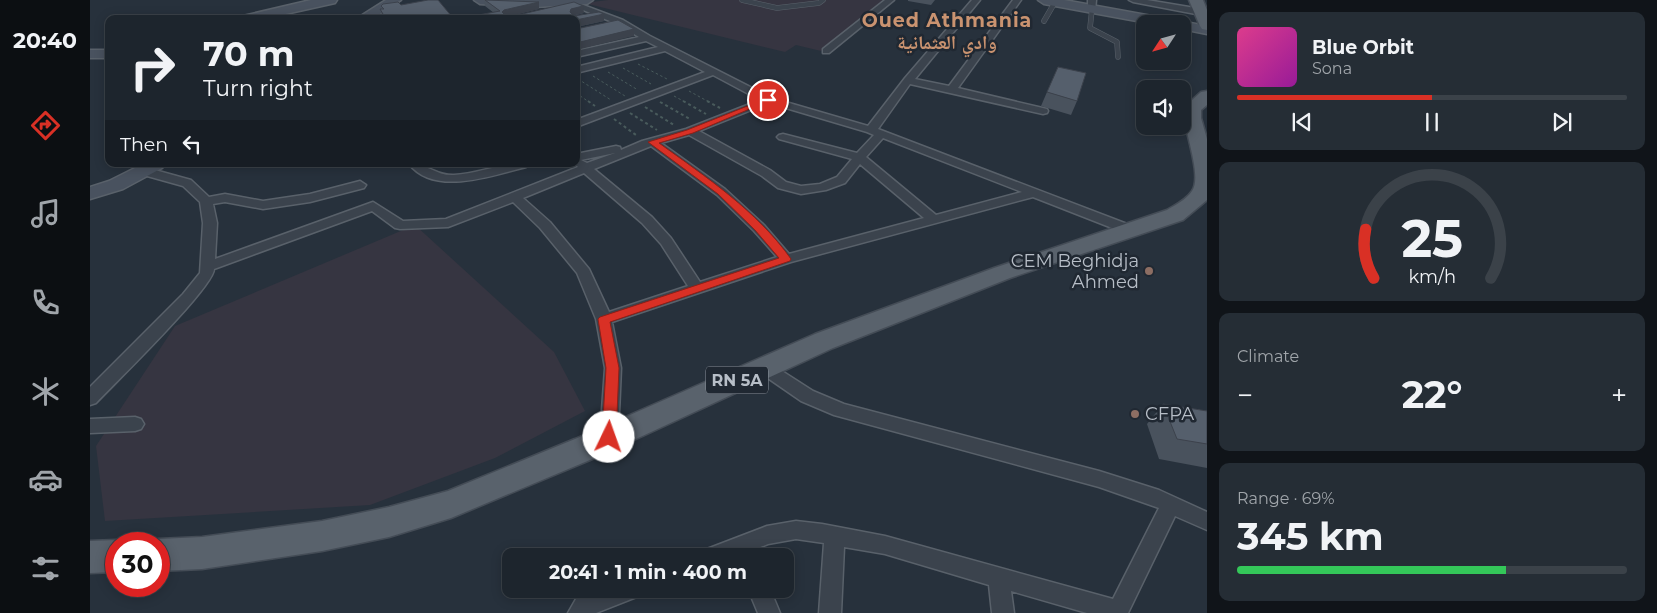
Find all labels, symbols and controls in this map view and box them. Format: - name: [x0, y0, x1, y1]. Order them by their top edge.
- district label: Oued Athmania وادي العثمانية: [862, 9, 1032, 57]
- north arrow: [1136, 15, 1191, 70]
- map controls: [1136, 15, 1191, 135]
- text: 20:40: [13, 27, 77, 54]
- text: 70 m: [203, 32, 294, 75]
- icon: right: [120, 35, 185, 100]
- text: Blue Orbit: [1312, 36, 1414, 59]
- text: Sona: [1312, 59, 1352, 78]
- text: Turn right: [203, 75, 313, 102]
- pin: [747, 79, 789, 121]
- button: sound: [1136, 80, 1191, 135]
- icon: arrive: [754, 86, 782, 114]
- icon: directions: [28, 108, 63, 143]
- icon: previous: [1288, 108, 1316, 136]
- icon: pause: [1418, 108, 1446, 136]
- icon: next: [1548, 108, 1576, 136]
- icon: left: [178, 130, 206, 158]
- text: Then: [120, 133, 168, 156]
- icon: music: [28, 196, 63, 231]
- text: 25: [1401, 207, 1463, 270]
- place label: CEM Beghidja Ahmed: [1011, 250, 1139, 293]
- marker: CEM Beghidja Ahmed: [1143, 265, 1155, 277]
- text: km/h: [1408, 266, 1456, 287]
- icon: phone: [28, 285, 63, 320]
- text: Climate: [1237, 347, 1299, 366]
- road number: RN 5A: [706, 366, 768, 394]
- text: 22°: [1402, 371, 1462, 418]
- icon: climate: [28, 374, 63, 409]
- text: −: [1237, 378, 1253, 412]
- text: +: [1611, 378, 1627, 412]
- place label: CFPA: [1145, 403, 1194, 425]
- marker: CFPA: [1129, 408, 1141, 420]
- position arrow: [582, 410, 634, 462]
- icon: car: [28, 462, 63, 497]
- text: Range · 69%: [1237, 489, 1335, 508]
- text: 345 km: [1237, 513, 1384, 560]
- speed limit sign: 30: [105, 532, 170, 597]
- icon: filters: [28, 551, 63, 586]
- text: 20:41 · 1 min · 400 m: [549, 561, 747, 584]

